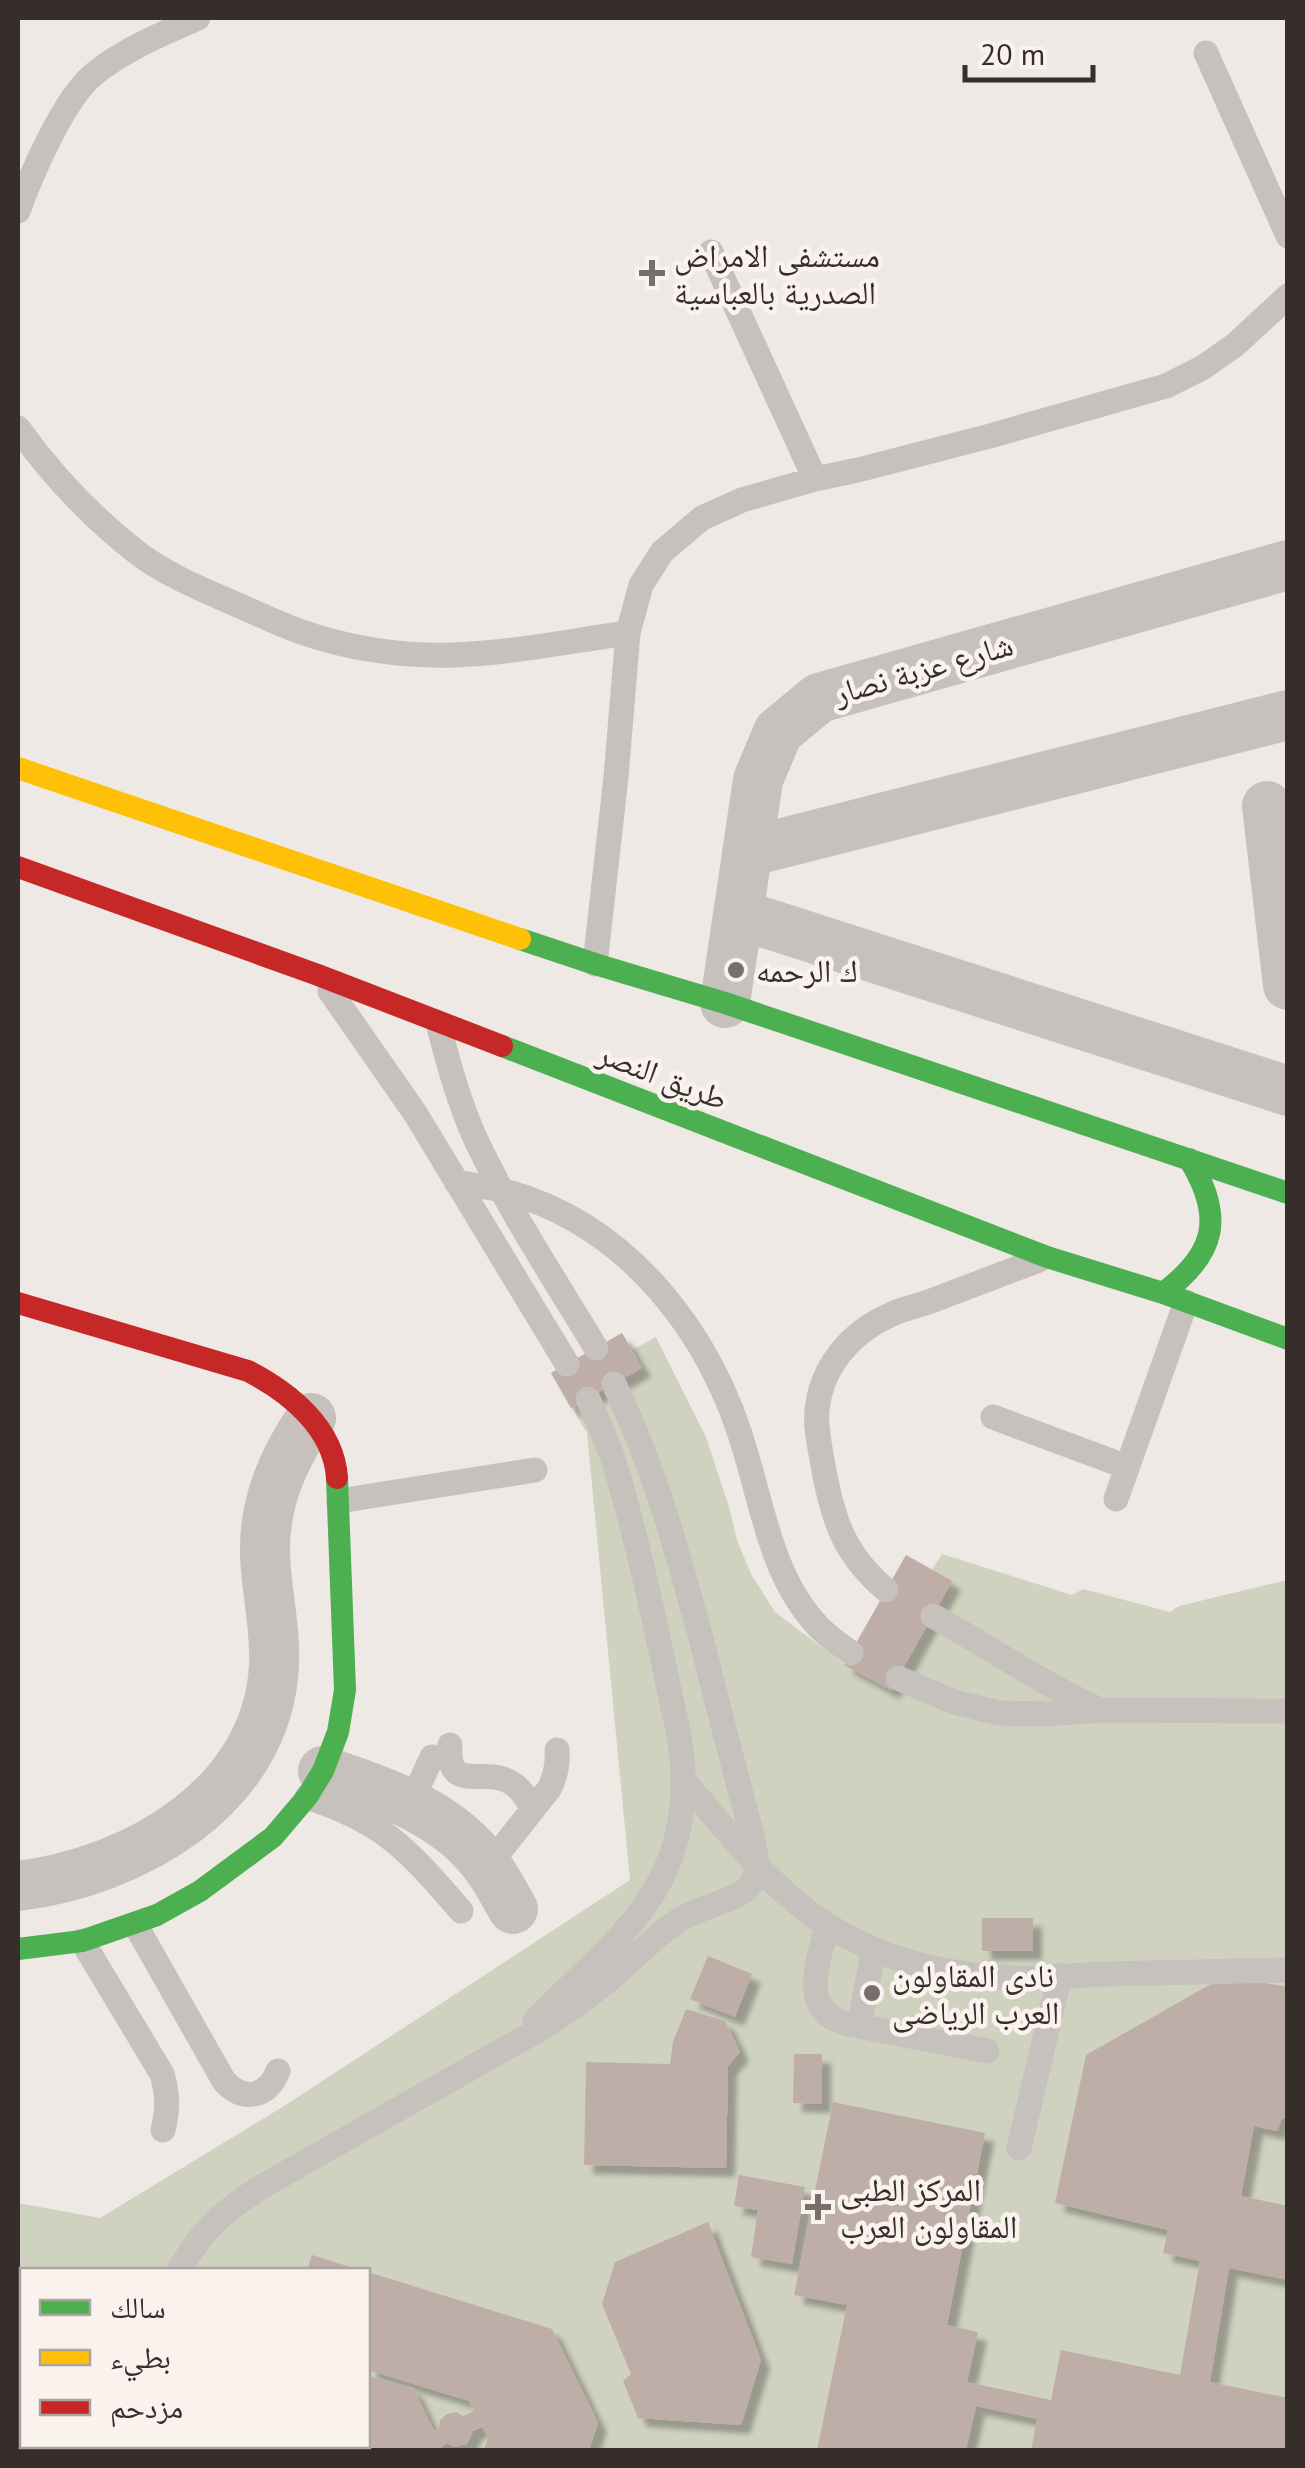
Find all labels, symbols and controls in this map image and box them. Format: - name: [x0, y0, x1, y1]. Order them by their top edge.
- scale bar: [965, 20, 1092, 82]
- text: 20 m: [980, 34, 1045, 73]
- place label: مستشفى الامراض الصدرية بالعباسية: [674, 234, 880, 313]
- marker: مستشفى الامراض الصدرية بالعباسية: [639, 260, 665, 286]
- street label: شارع عزبة نصار: [828, 622, 1017, 714]
- place label: ك الرحمه: [756, 949, 858, 991]
- marker: ك الرحمه: [725, 959, 747, 981]
- street label: طريق النصر: [591, 1031, 734, 1119]
- place label: نادى المقاولون العرب الرياضى: [892, 1954, 1059, 2033]
- marker: نادى المقاولون العرب الرياضى: [861, 1982, 883, 2004]
- place label: المركز الطبى المقاولون العرب: [840, 2168, 1017, 2247]
- marker: المركز الطبى المقاولون العرب: [805, 2194, 831, 2220]
- legend: [20, 2268, 370, 2448]
- text: سالك: [110, 2287, 166, 2326]
- text: بطيء: [110, 2337, 171, 2382]
- text: مزدحم: [110, 2387, 183, 2428]

